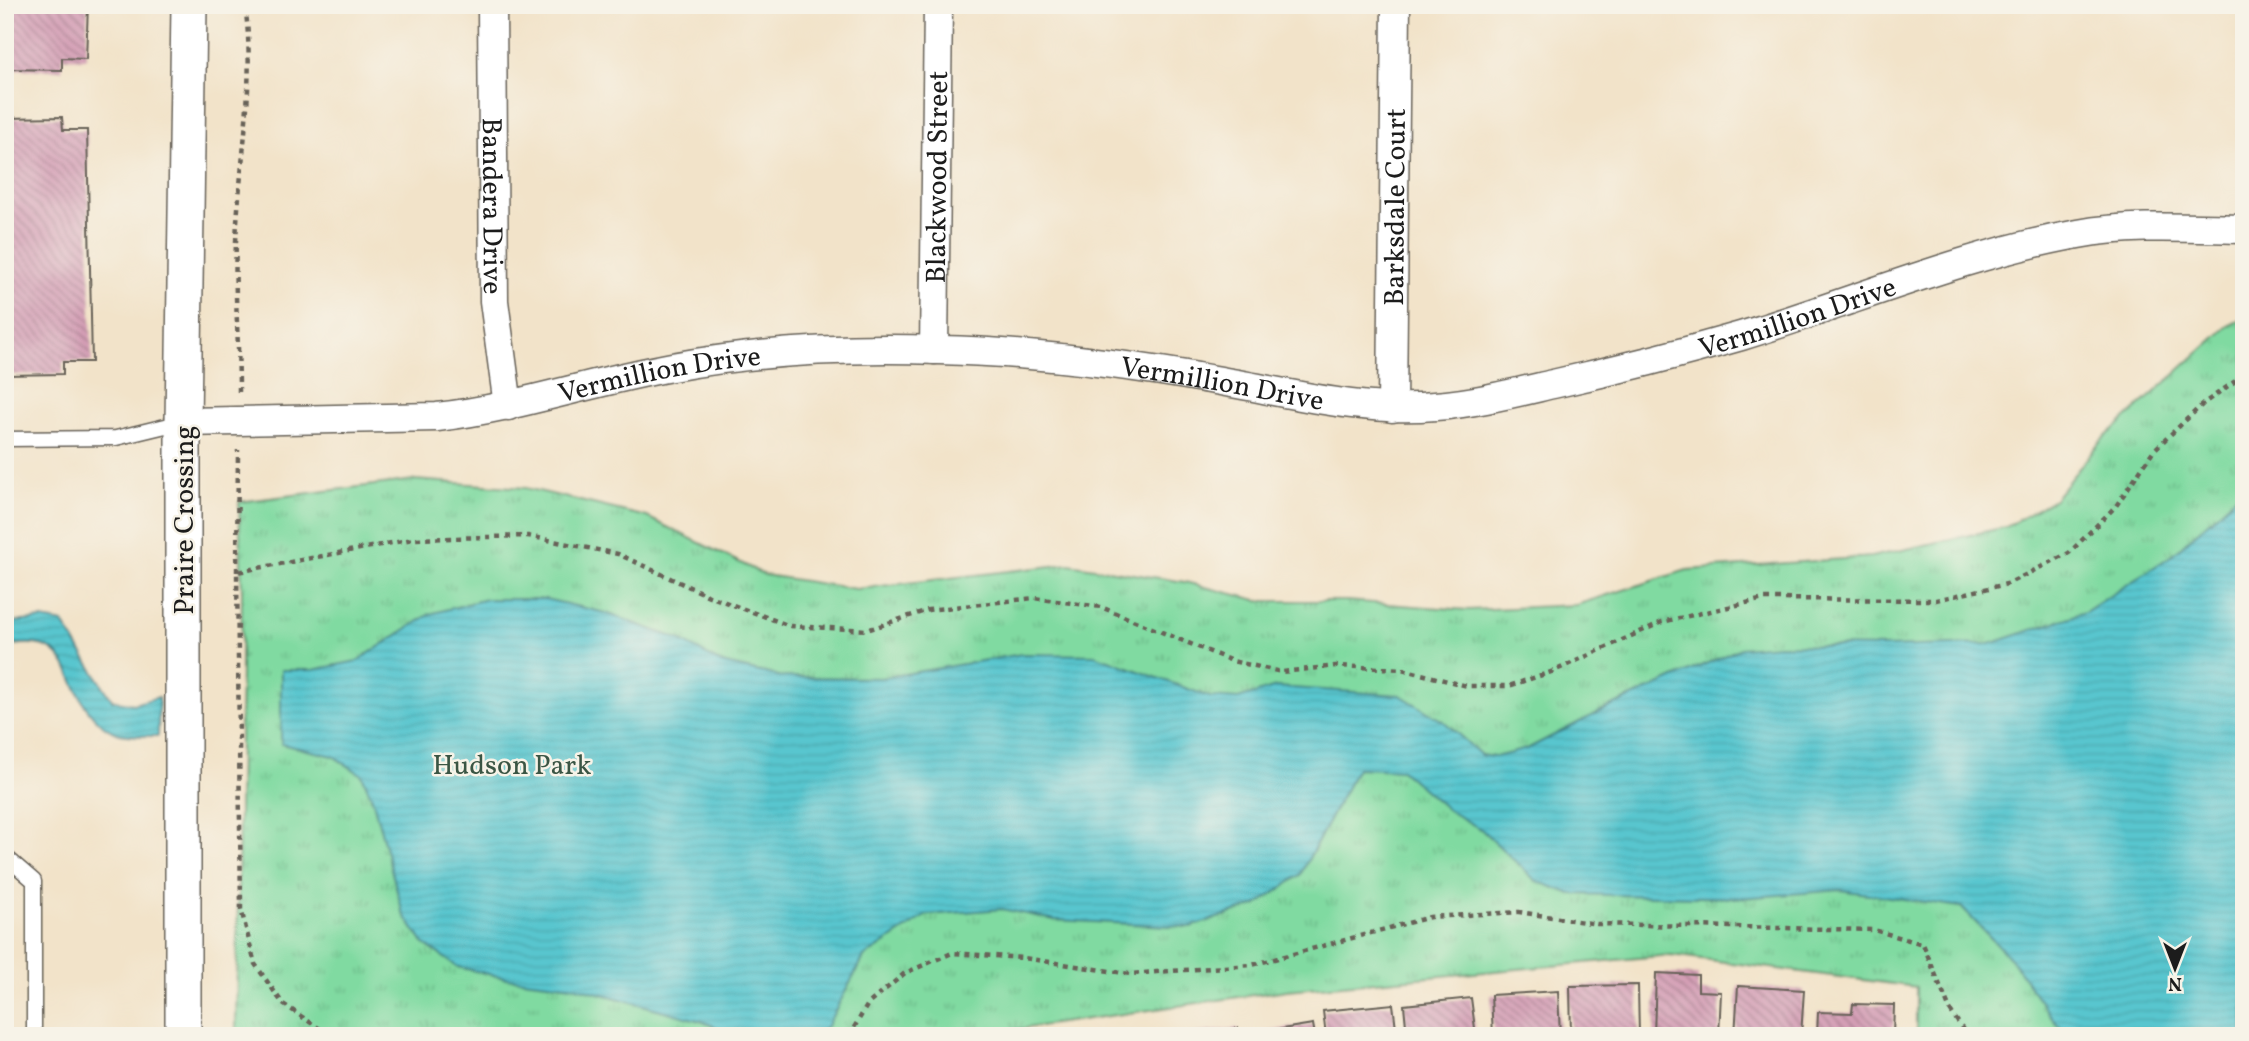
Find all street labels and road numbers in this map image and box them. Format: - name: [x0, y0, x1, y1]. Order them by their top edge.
- street label: Blackwood Street: [918, 70, 959, 284]
- street label: Barksdale Court: [1376, 108, 1417, 306]
- street label: Bandera Drive: [471, 117, 511, 295]
- street label: Vermillion Drive: [1694, 269, 1902, 369]
- street label: Vermillion Drive: [555, 338, 763, 414]
- street label: Vermillion Drive: [1118, 348, 1326, 422]
- street label: Praire Crossing: [166, 425, 205, 615]

